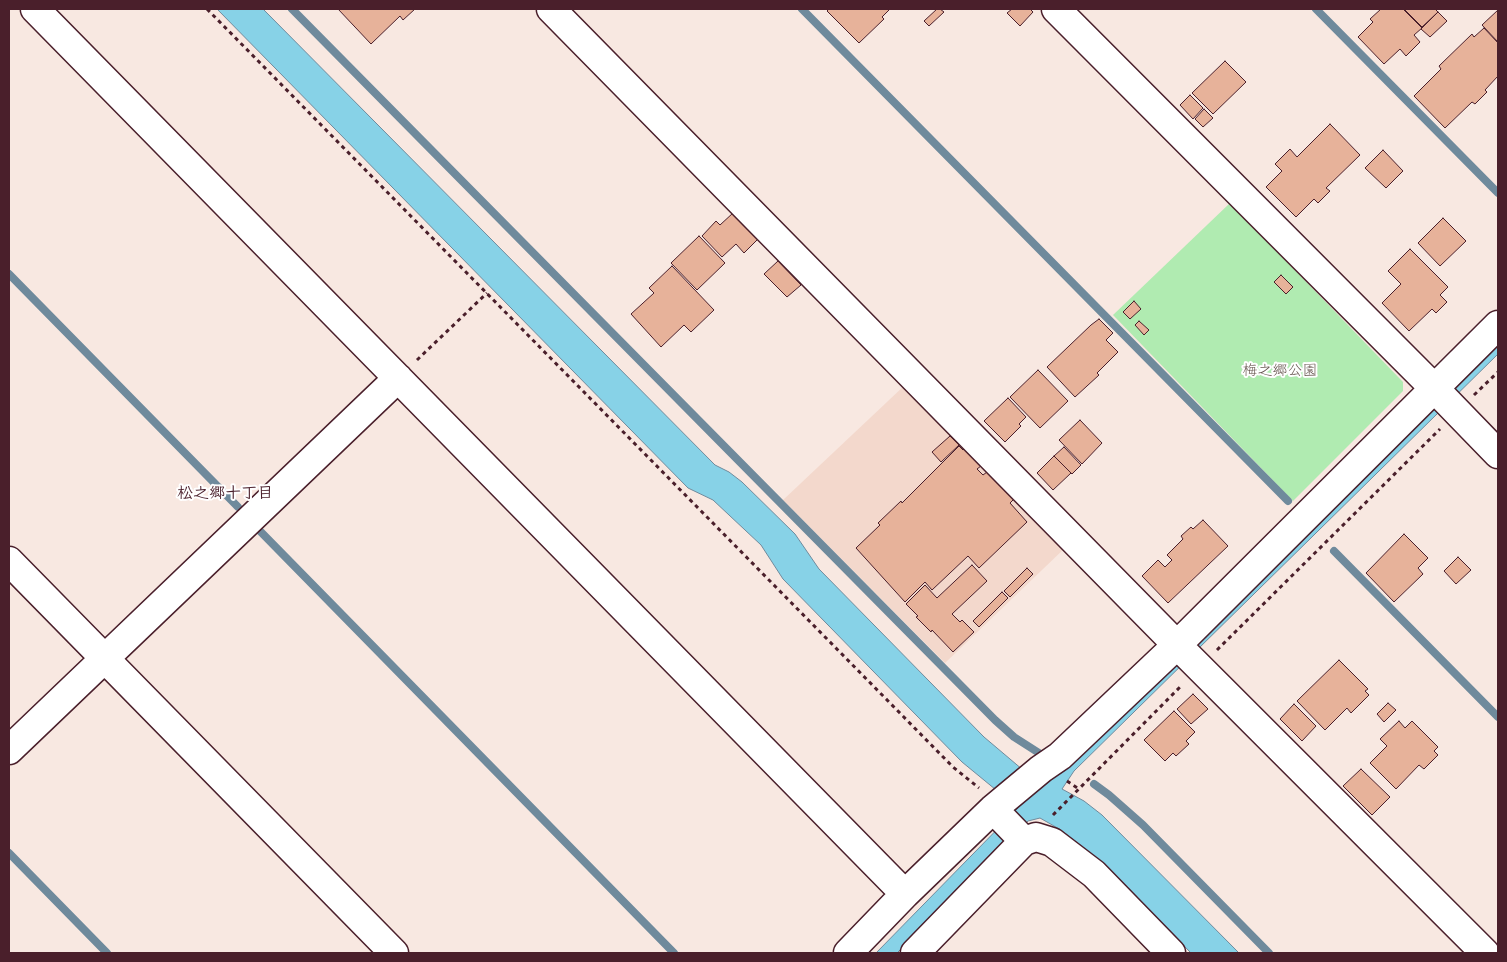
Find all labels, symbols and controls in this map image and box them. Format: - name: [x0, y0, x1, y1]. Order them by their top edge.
- park label: 梅之郷公園: [1243, 362, 1317, 380]
- district label: 松之郷十丁目: [177, 484, 273, 504]

